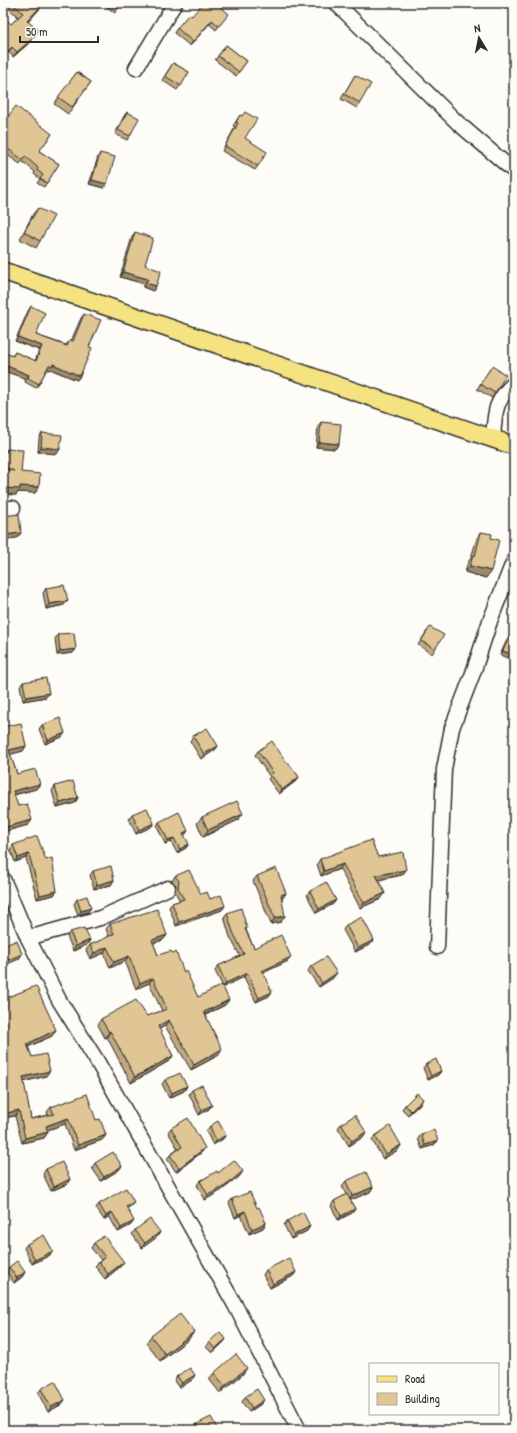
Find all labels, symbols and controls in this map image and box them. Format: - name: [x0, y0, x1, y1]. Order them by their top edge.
- scale bar: [20, 18, 98, 44]
- north arrow: [459, 18, 499, 58]
- text: N: [473, 21, 482, 36]
- text: 50 m: [26, 23, 47, 40]
- legend: [369, 1363, 499, 1415]
- text: Road: [405, 1370, 425, 1387]
- text: Building: [405, 1390, 440, 1407]

